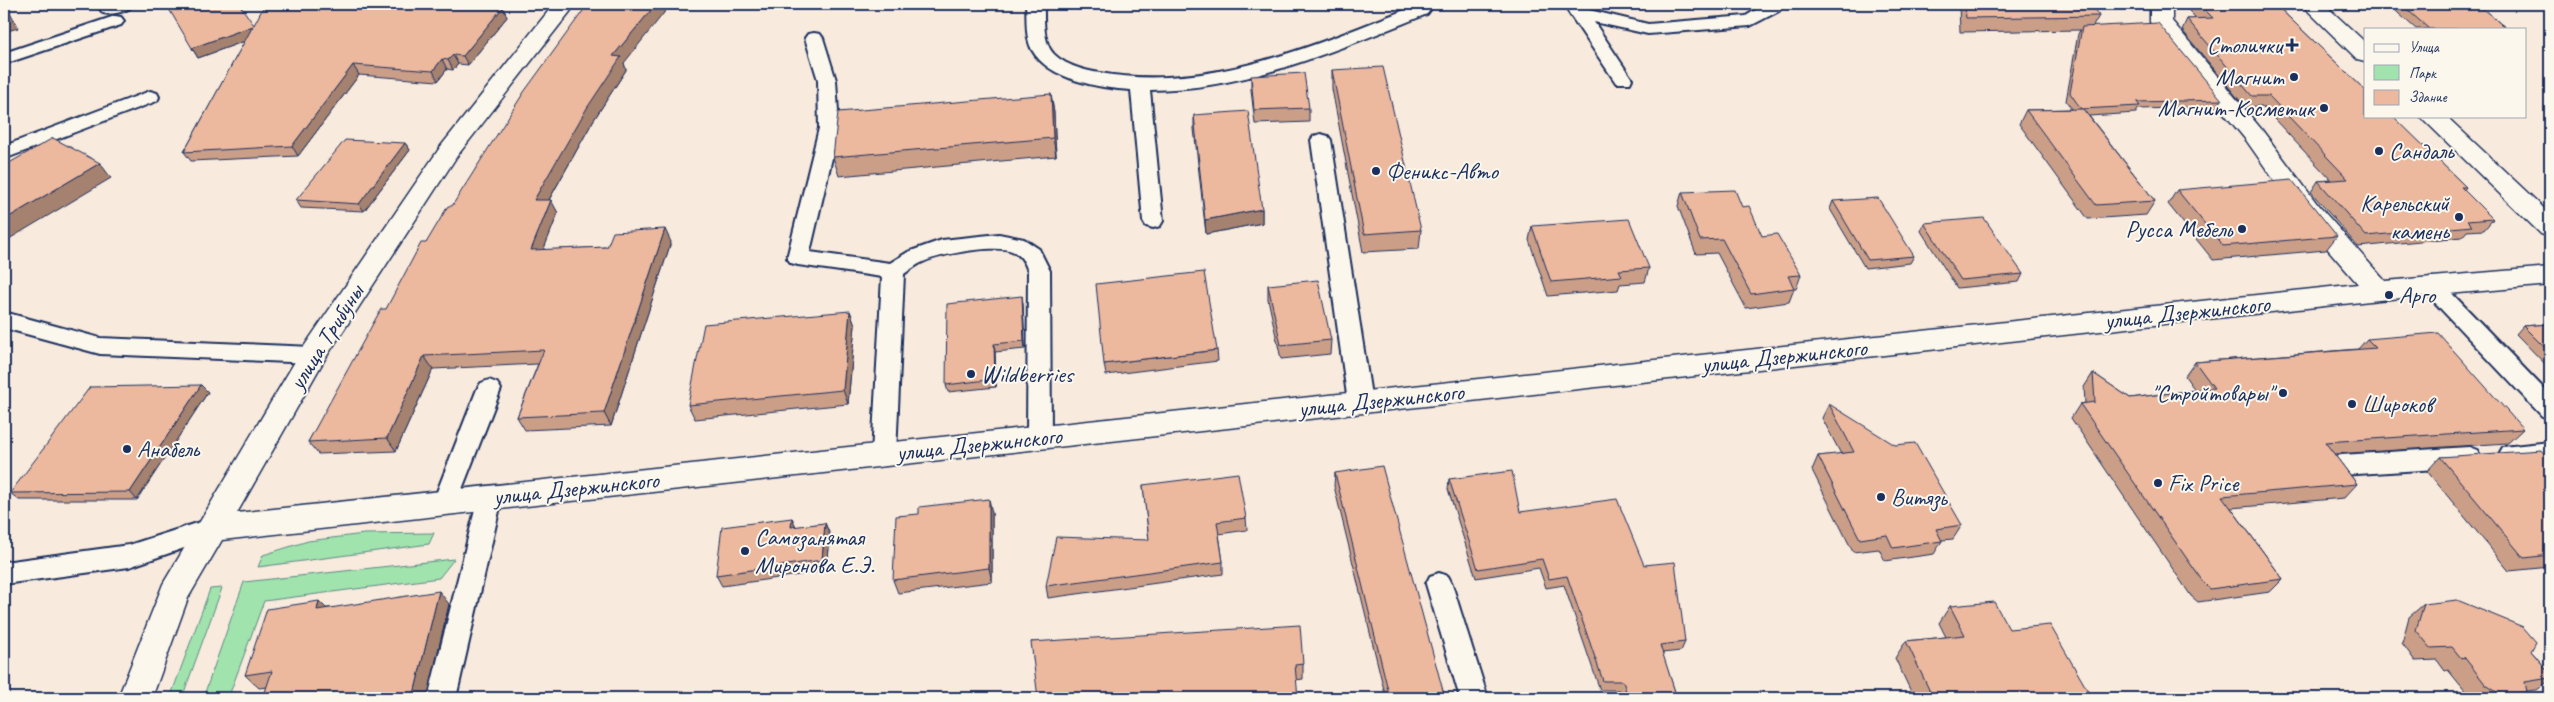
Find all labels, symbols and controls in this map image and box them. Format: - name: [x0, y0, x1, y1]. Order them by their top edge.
- legend: [2364, 28, 2526, 118]
- place label: Столички: [2207, 30, 2284, 60]
- text: Улица: [2409, 38, 2440, 57]
- marker: Столички: [2286, 39, 2298, 51]
- place label: Магнит: [2216, 62, 2285, 92]
- text: Парк: [2409, 64, 2437, 83]
- marker: Магнит: [2288, 71, 2300, 83]
- text: Здание: [2409, 88, 2448, 107]
- place label: Магнит-Косметик: [2158, 93, 2316, 123]
- marker: Магнит-Косметик: [2318, 102, 2330, 114]
- place label: Сандаль: [2389, 136, 2455, 166]
- marker: Сандаль: [2373, 145, 2385, 157]
- place label: Феникс-Авто: [1386, 156, 1500, 186]
- marker: Феникс-Авто: [1370, 165, 1382, 177]
- place label: Карельский камень: [2360, 188, 2451, 246]
- marker: Карельский камень: [2453, 211, 2465, 223]
- place label: Русса Мебель: [2126, 214, 2234, 244]
- marker: Русса Мебель: [2236, 223, 2248, 235]
- street label: улица Трибуны: [281, 277, 371, 397]
- place label: Арго: [2399, 280, 2437, 310]
- street label: улица Дзержинского: [2101, 288, 2273, 336]
- marker: Арго: [2383, 289, 2395, 301]
- street label: улица Дзержинского: [1698, 332, 1870, 380]
- place label: Wildberries: [981, 359, 1075, 389]
- marker: Wildberries: [965, 368, 977, 380]
- street label: улица Дзержинского: [1295, 376, 1467, 424]
- place label: "Стройтовары": [2151, 378, 2278, 408]
- marker: "Стройтовары": [2277, 387, 2289, 399]
- place label: Широков: [2362, 389, 2437, 419]
- marker: Широков: [2346, 398, 2358, 410]
- street label: улица Дзержинского: [893, 420, 1065, 468]
- place label: Анабель: [137, 434, 200, 464]
- marker: Анабель: [121, 443, 133, 455]
- street label: улица Дзержинского: [490, 464, 662, 512]
- place label: Fix Price: [2168, 468, 2241, 498]
- marker: Fix Price: [2152, 477, 2164, 489]
- place label: Витязь: [1891, 482, 1948, 512]
- marker: Витязь: [1875, 491, 1887, 503]
- place label: Самозанятая Миронова Е.Э.: [755, 522, 875, 580]
- marker: Самозанятая Миронова Е.Э.: [739, 545, 751, 557]

